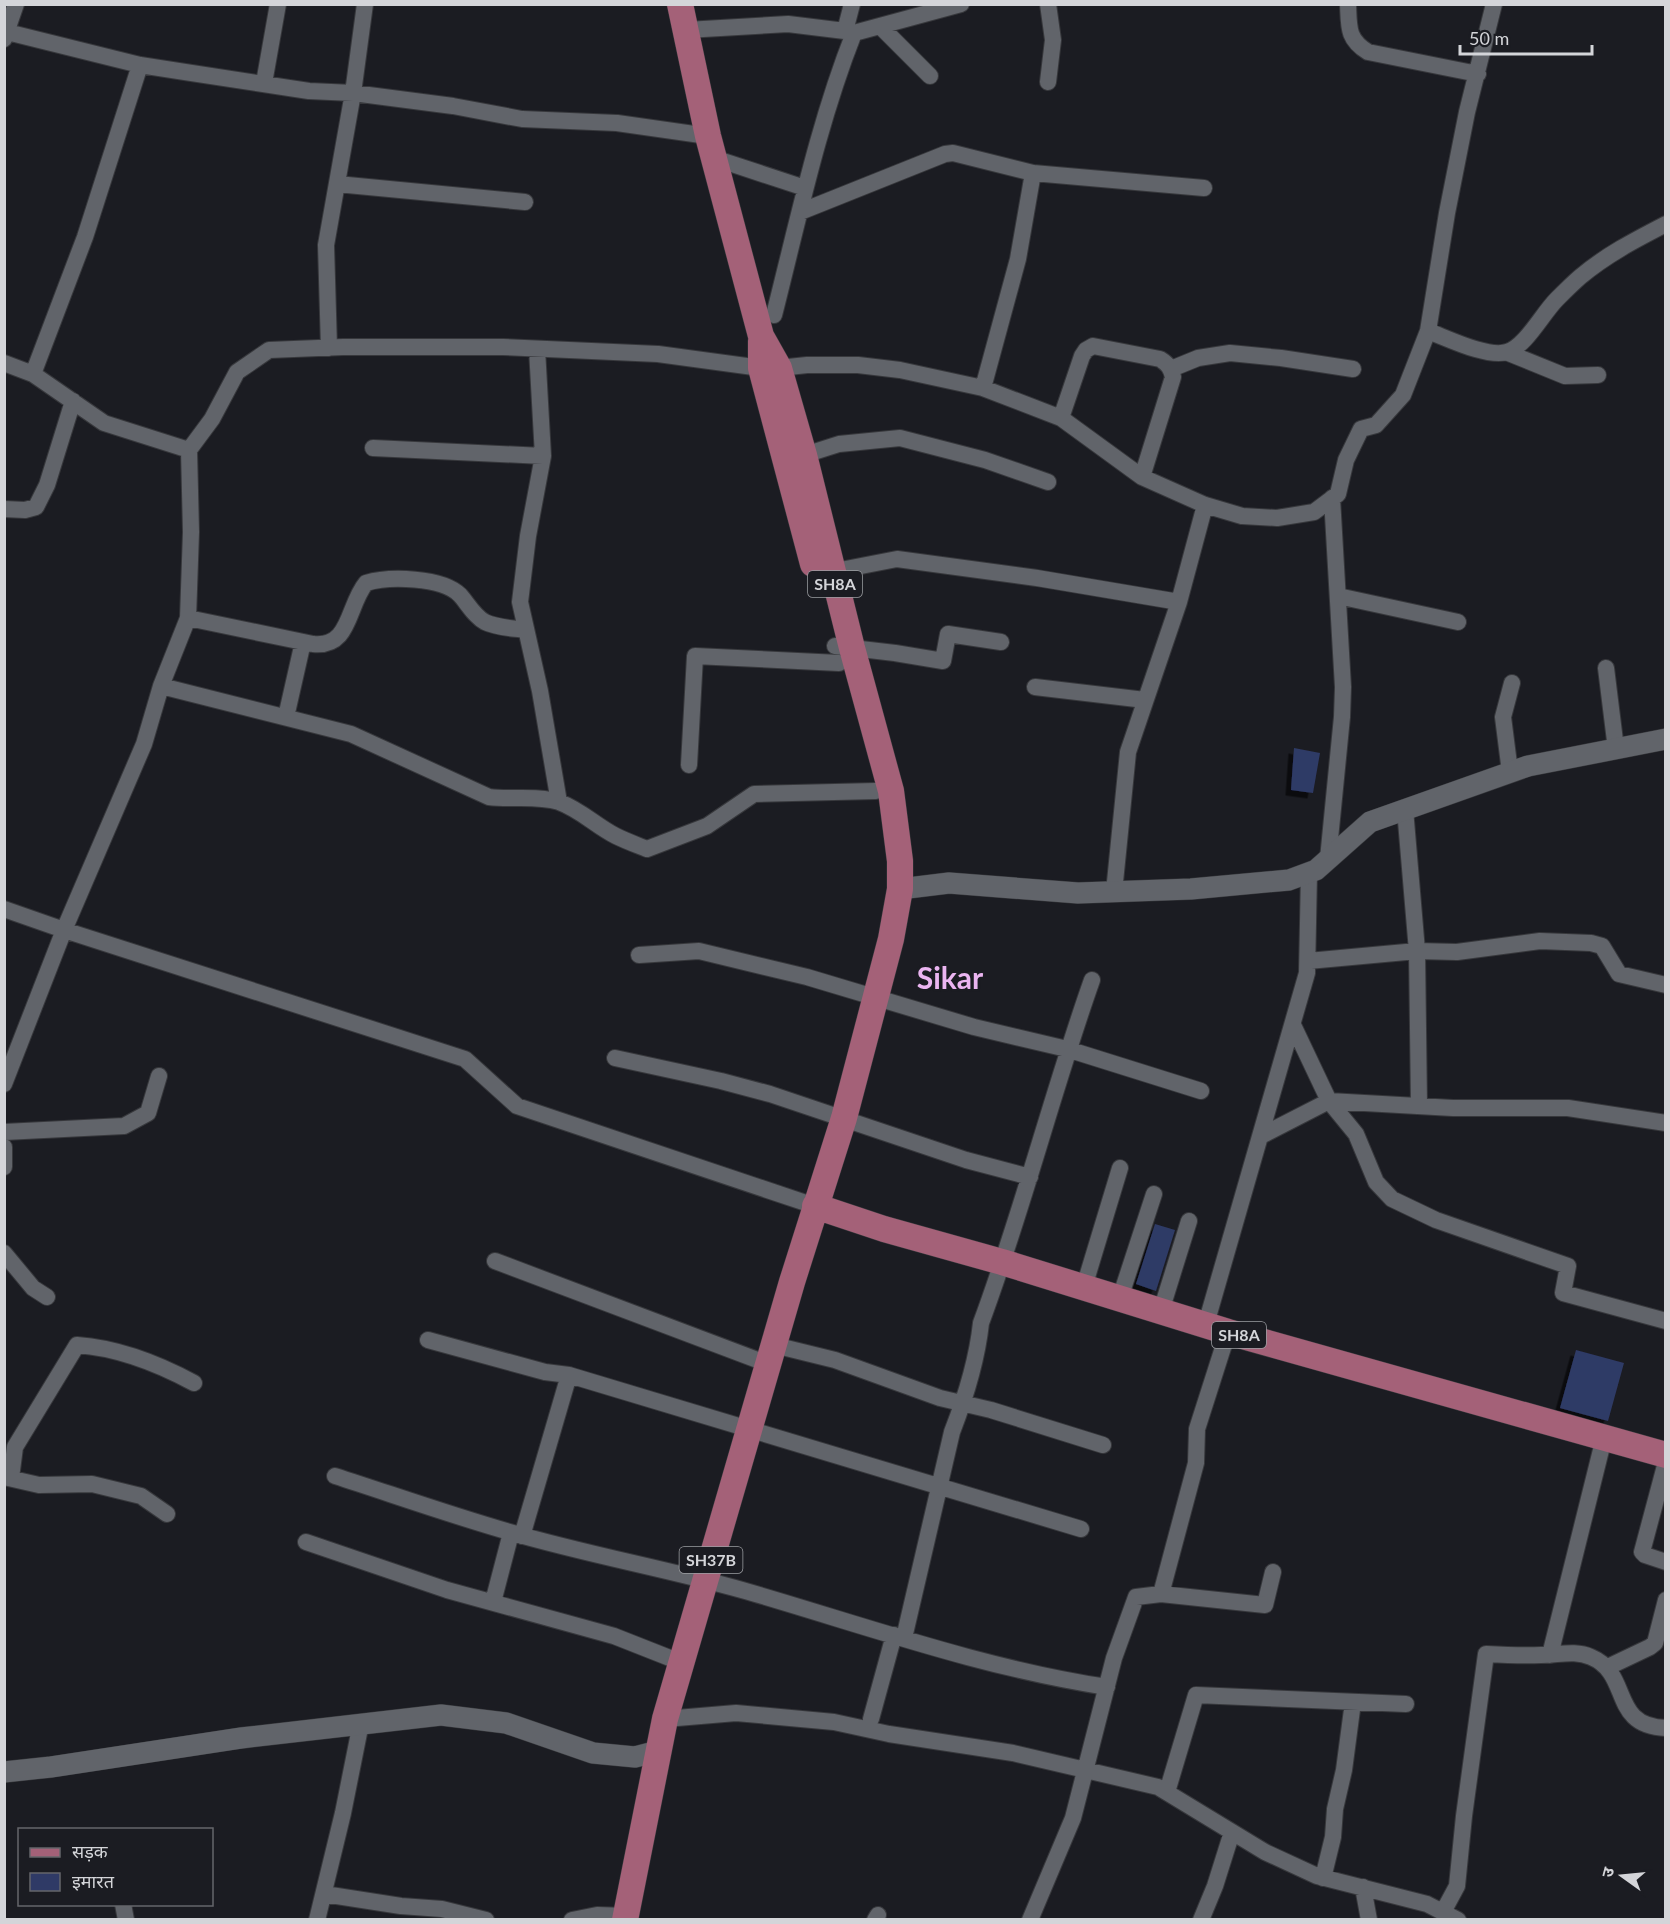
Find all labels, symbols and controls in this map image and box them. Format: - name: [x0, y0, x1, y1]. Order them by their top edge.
- scale bar: [1460, 18, 1592, 56]
- text: 50 m: [1469, 27, 1509, 49]
- road number: SH8A: [808, 571, 862, 597]
- district label: Sikar: [917, 959, 984, 995]
- road number: SH8A: [1212, 1322, 1266, 1348]
- road number: SH37B: [680, 1547, 742, 1573]
- legend: [18, 1828, 213, 1906]
- text: सड़क: [72, 1840, 109, 1862]
- north arrow: [1592, 1846, 1652, 1906]
- text: उ: [1597, 1864, 1618, 1879]
- text: इमारत: [72, 1870, 115, 1892]

